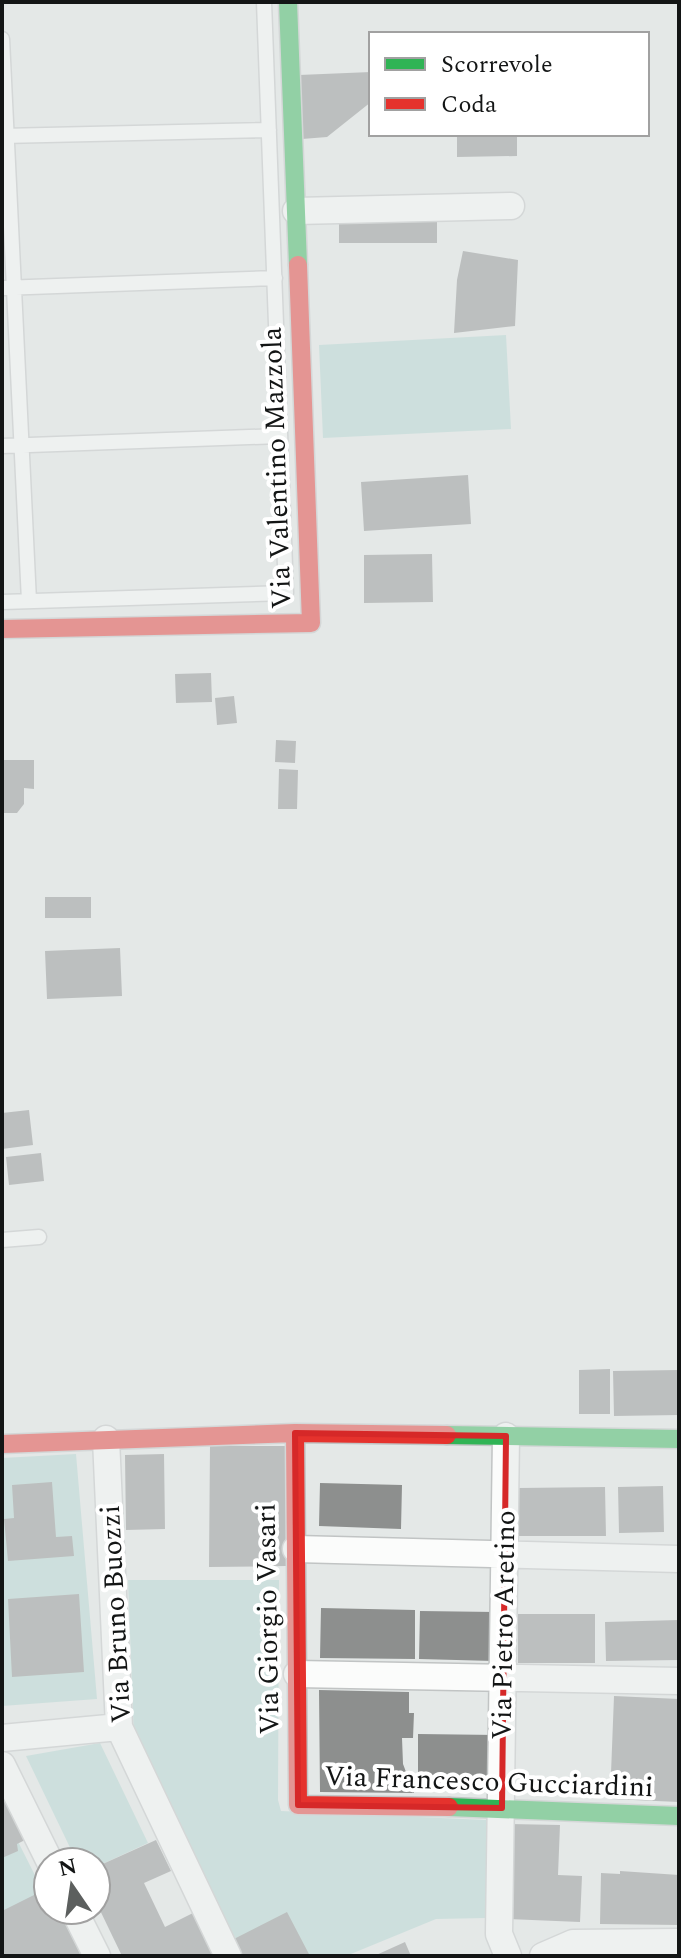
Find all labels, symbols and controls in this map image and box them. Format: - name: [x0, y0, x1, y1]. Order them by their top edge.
- legend: [369, 32, 649, 136]
- text: Scorrevole: [441, 47, 553, 83]
- text: Coda: [441, 87, 497, 123]
- street label: Via Valentino Mazzola: [251, 326, 303, 610]
- street label: Via Giorgio Vasari: [244, 1503, 292, 1735]
- street label: Via Bruno Buozzi: [89, 1504, 143, 1724]
- street label: Via Pietro Aretino: [481, 1510, 527, 1740]
- street label: Via Francesco Gucciardini: [324, 1755, 654, 1809]
- north arrow: [32, 1846, 112, 1926]
- text: N: [55, 1850, 80, 1886]

